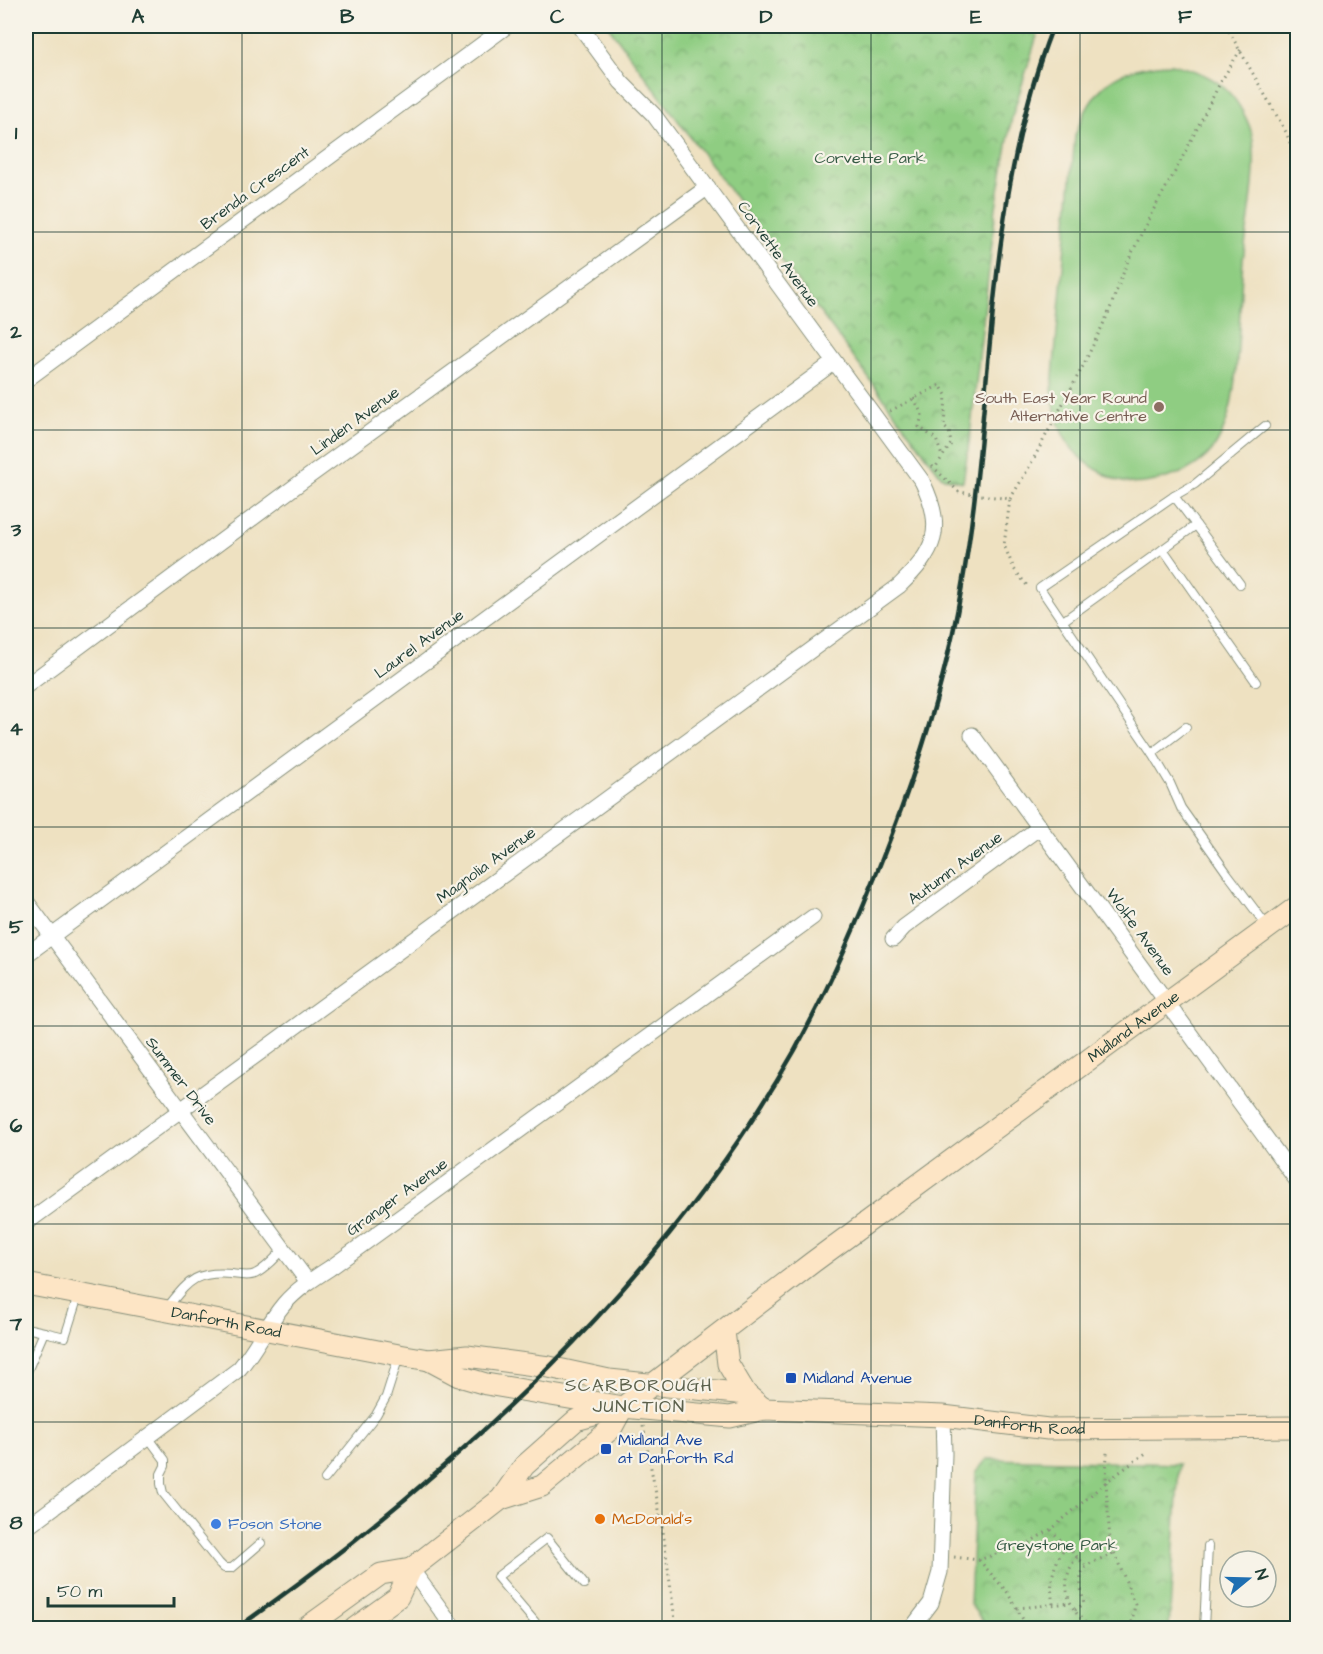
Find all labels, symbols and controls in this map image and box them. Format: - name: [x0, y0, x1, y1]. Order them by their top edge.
- text: A: [132, 3, 145, 31]
- text: B: [340, 3, 355, 31]
- text: C: [550, 3, 565, 31]
- text: D: [760, 3, 773, 31]
- text: E: [970, 3, 982, 31]
- text: F: [1178, 3, 1193, 31]
- text: 1: [15, 119, 18, 147]
- street label: Brenda Crescent: [196, 141, 314, 235]
- park label: Corvette Park: [814, 147, 926, 169]
- street label: Corvette Avenue: [732, 197, 824, 312]
- text: 2: [9, 318, 22, 346]
- street label: Linden Avenue: [306, 381, 404, 461]
- place label: South East Year Round Alternative Centre: [975, 387, 1147, 427]
- marker: South East Year Round Alternative Centre: [1152, 400, 1166, 414]
- text: 3: [10, 516, 22, 544]
- street label: Laurel Avenue: [370, 604, 469, 684]
- text: 4: [9, 715, 23, 743]
- street label: Magnolia Avenue: [432, 821, 541, 909]
- street label: Autumn Avenue: [903, 826, 1007, 910]
- street label: Wolfe Avenue: [1101, 884, 1179, 980]
- text: 5: [9, 913, 24, 941]
- street label: Midland Avenue: [1083, 985, 1184, 1068]
- street label: Summer Drive: [140, 1032, 222, 1130]
- text: 6: [10, 1112, 23, 1140]
- street label: Granger Avenue: [342, 1153, 453, 1242]
- street label: Danforth Road: [170, 1301, 283, 1343]
- text: 7: [9, 1310, 23, 1338]
- place label: Midland Avenue: [803, 1367, 912, 1389]
- marker: Midland Avenue: [784, 1371, 798, 1385]
- district label: SCARBOROUGH JUNCTION: [565, 1373, 713, 1419]
- street label: Danforth Road: [973, 1409, 1085, 1440]
- place label: Midland Ave at Danforth Rd: [618, 1429, 733, 1469]
- marker: Midland Ave at Danforth Rd: [599, 1442, 613, 1456]
- place label: McDonald's: [612, 1508, 692, 1530]
- text: 8: [10, 1509, 23, 1537]
- marker: McDonald's: [593, 1512, 607, 1526]
- place label: Foson Stone: [228, 1513, 322, 1535]
- marker: Foson Stone: [209, 1517, 223, 1531]
- park label: Greystone Park: [997, 1534, 1118, 1557]
- north arrow: [1218, 1549, 1278, 1609]
- text: N: [1249, 1566, 1273, 1583]
- scale bar: [48, 1570, 174, 1608]
- text: 50 m: [57, 1579, 102, 1604]

